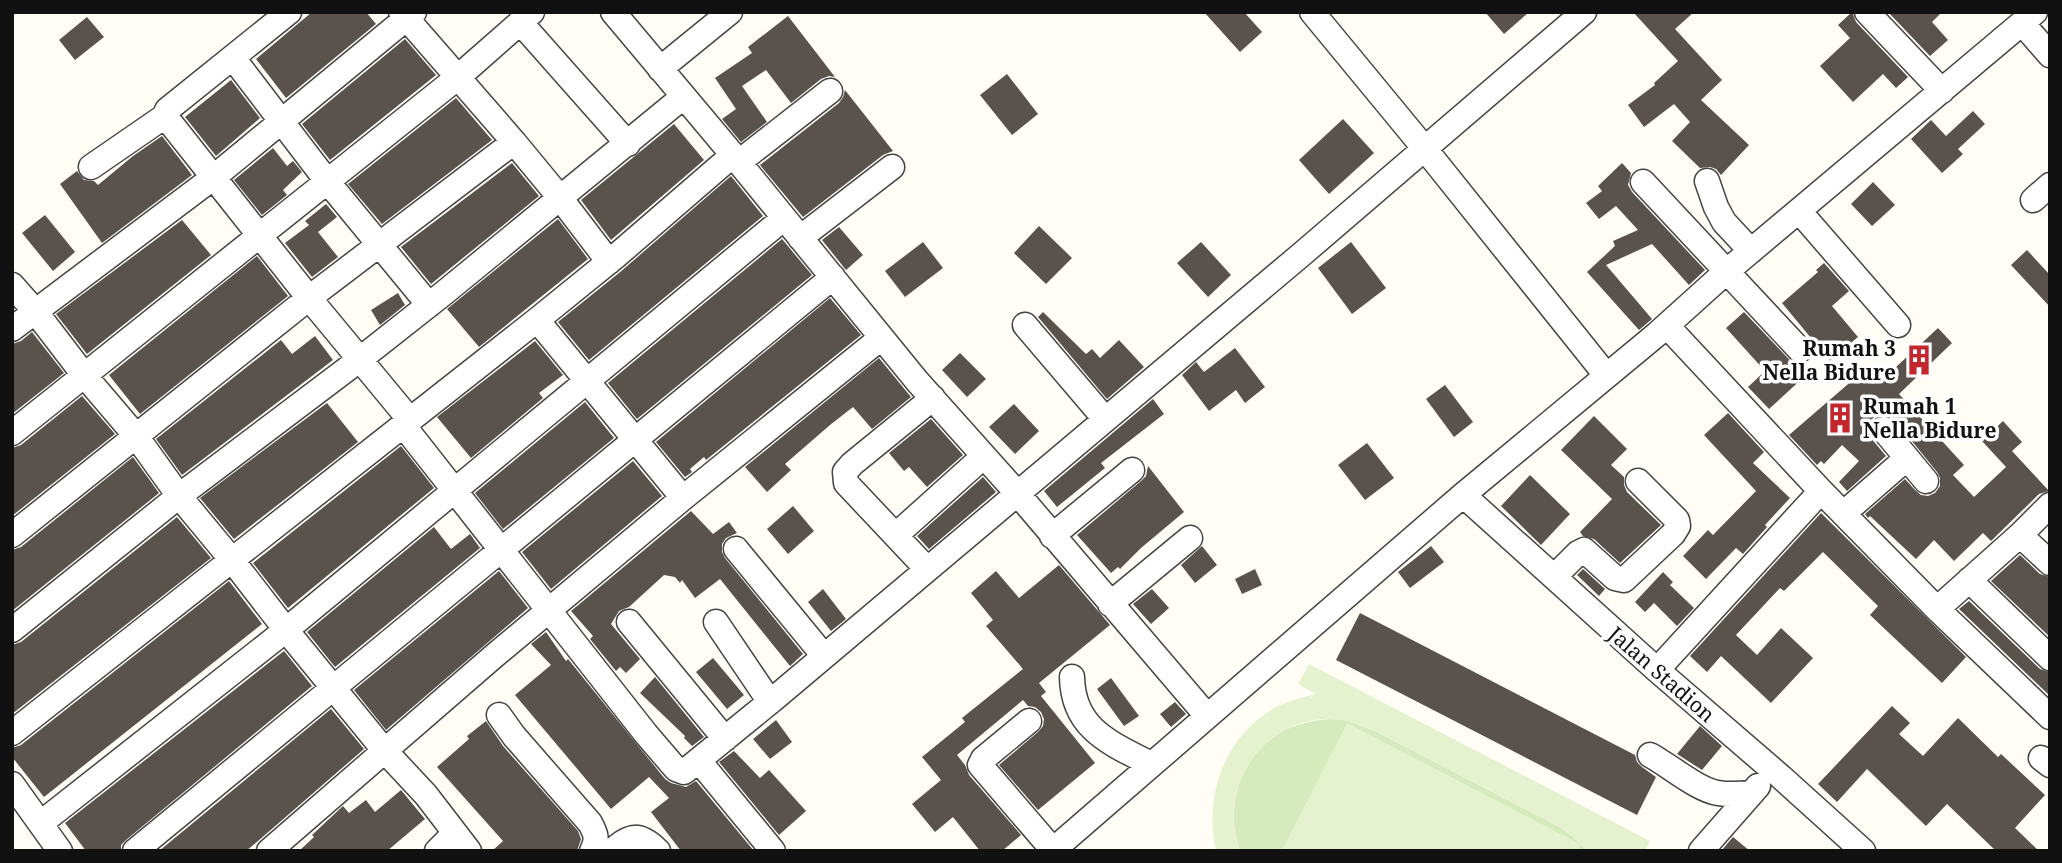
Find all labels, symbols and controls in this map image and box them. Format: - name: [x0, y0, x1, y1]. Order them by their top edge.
- place label: Rumah 3 Nella Bidure: [1762, 334, 1896, 386]
- building icon: Rumah 3 Nella Bidure: [1902, 343, 1936, 377]
- place label: Rumah 1 Nella Bidure: [1863, 392, 1997, 444]
- building icon: Rumah 1 Nella Bidure: [1823, 401, 1857, 435]
- street label: Jalan Stadion: [1602, 619, 1721, 728]

